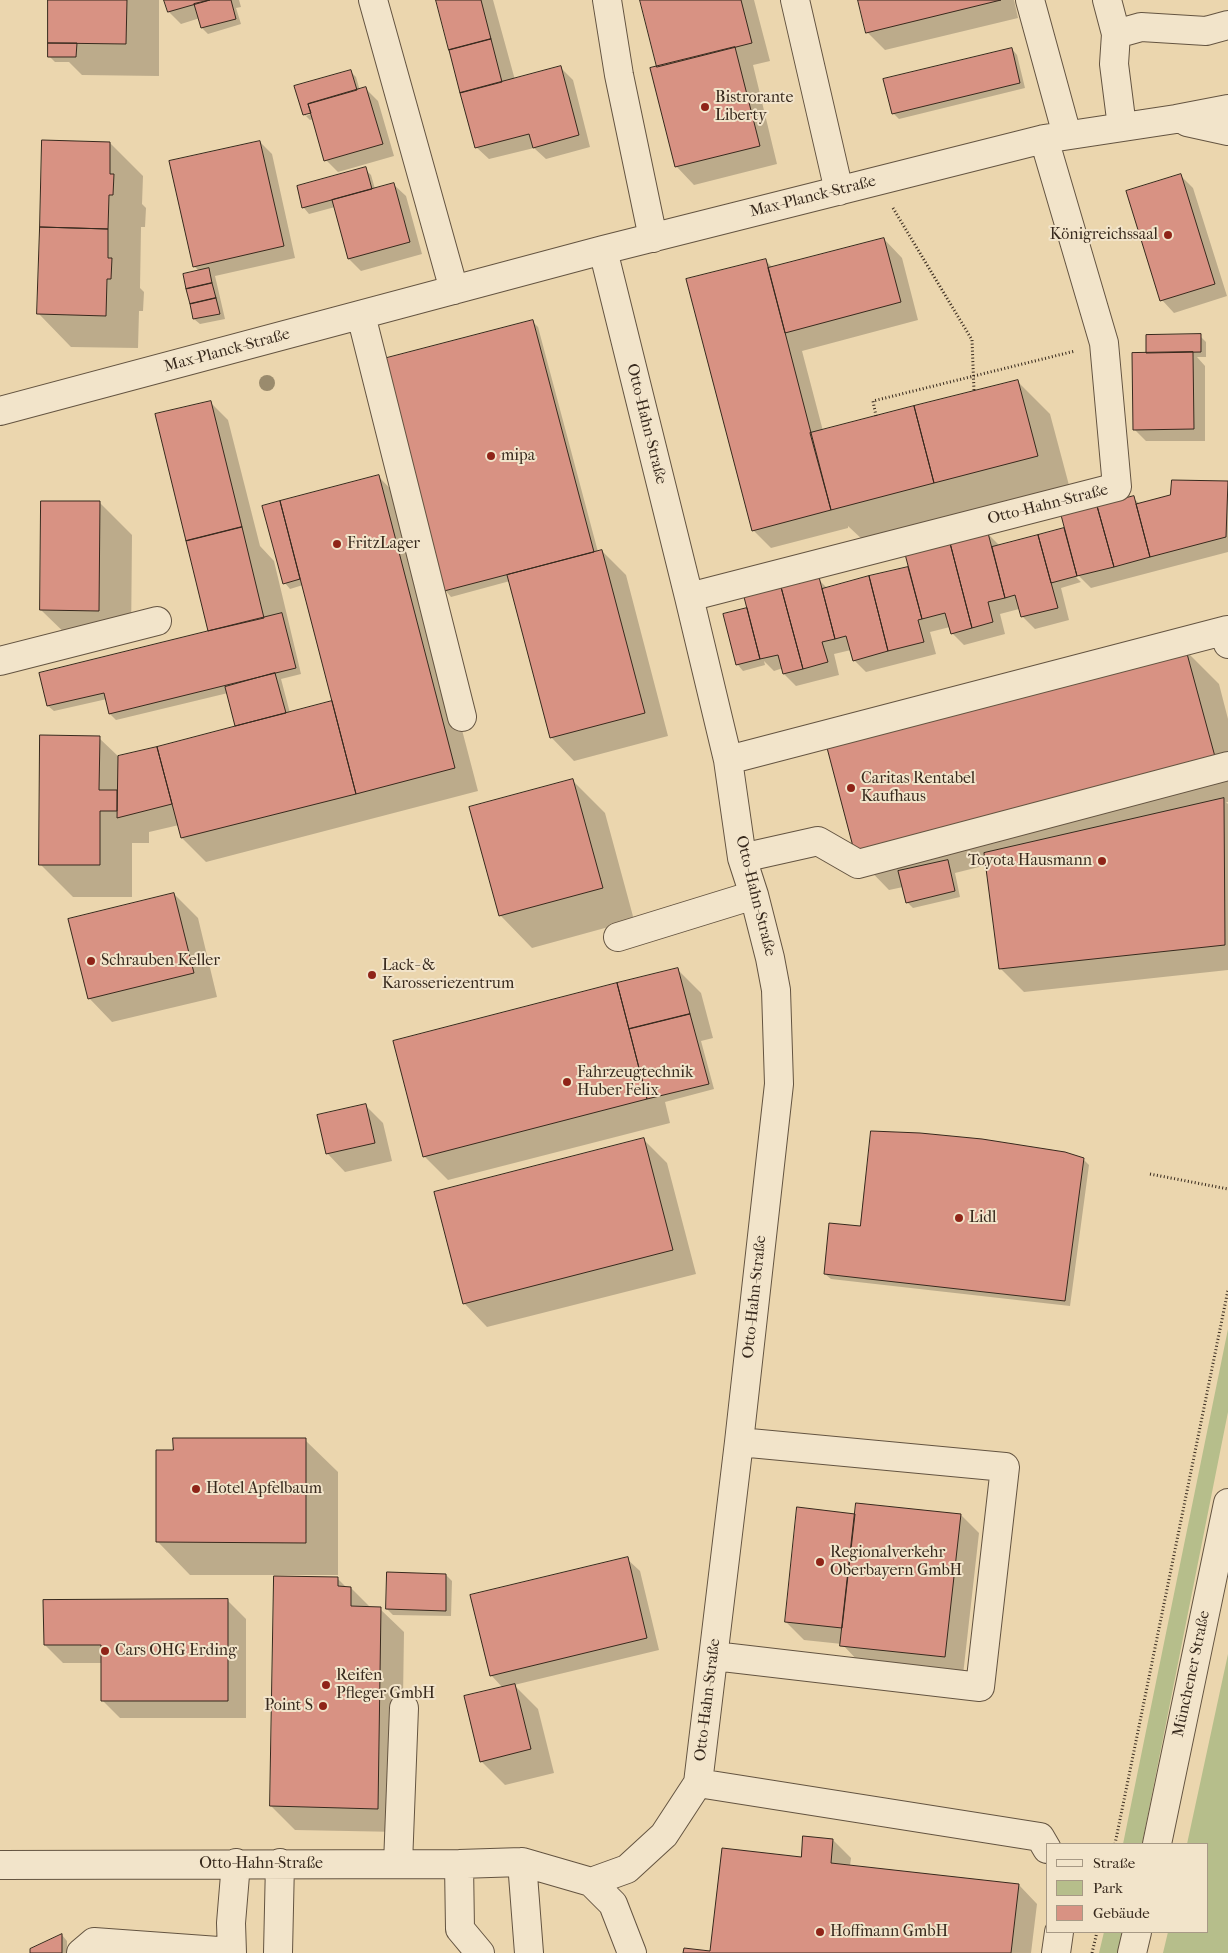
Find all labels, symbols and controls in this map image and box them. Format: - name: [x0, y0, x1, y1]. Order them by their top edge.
- place label: Bistrorante Liberty: [715, 88, 793, 126]
- marker: Bistrorante Liberty: [699, 101, 711, 113]
- street label: Max-Planck-Straße: [748, 172, 878, 222]
- place label: Königreichssaal: [1050, 225, 1158, 245]
- marker: Königreichssaal: [1162, 229, 1174, 241]
- street label: Max-Planck-Straße: [162, 325, 292, 377]
- street label: Otto-Hahn-Straße: [622, 362, 670, 486]
- place label: mipa: [501, 446, 535, 466]
- marker: mipa: [485, 450, 497, 462]
- street label: Otto-Hahn-Straße: [986, 481, 1110, 529]
- place label: FritzLager: [347, 534, 420, 554]
- marker: FritzLager: [331, 538, 343, 550]
- place label: Caritas Rentabel Kaufhaus: [861, 769, 975, 807]
- marker: Caritas Rentabel Kaufhaus: [845, 782, 857, 794]
- street label: Otto-Hahn-Straße: [731, 834, 779, 958]
- place label: Toyota Hausmann: [968, 851, 1092, 871]
- marker: Toyota Hausmann: [1096, 855, 1108, 867]
- place label: Schrauben Keller: [101, 951, 220, 971]
- marker: Schrauben Keller: [85, 955, 97, 967]
- place label: Lack- & Karosseriezentrum: [382, 956, 514, 994]
- marker: Lack- & Karosseriezentrum: [366, 969, 378, 981]
- place label: Fahrzeugtechnik Huber Felix: [577, 1063, 693, 1101]
- marker: Fahrzeugtechnik Huber Felix: [561, 1076, 573, 1088]
- place label: Lidl: [969, 1208, 996, 1228]
- marker: Lidl: [953, 1212, 965, 1224]
- street label: Otto-Hahn-Straße: [739, 1234, 771, 1360]
- place label: Hotel Apfelbaum: [206, 1479, 322, 1499]
- marker: Hotel Apfelbaum: [190, 1483, 202, 1495]
- place label: Regionalverkehr Oberbayern GmbH: [830, 1543, 962, 1581]
- marker: Regionalverkehr Oberbayern GmbH: [814, 1556, 826, 1568]
- street label: Münchener Straße: [1169, 1609, 1215, 1739]
- street label: Otto-Hahn-Straße: [691, 1637, 725, 1763]
- place label: Cars OHG Erding: [115, 1641, 237, 1661]
- marker: Cars OHG Erding: [99, 1645, 111, 1657]
- place label: Reifen Pfleger GmbH: [336, 1666, 435, 1704]
- marker: Reifen Pfleger GmbH: [320, 1679, 332, 1691]
- place label: Point S: [264, 1696, 313, 1716]
- marker: Point S: [317, 1700, 329, 1712]
- legend: [1046, 1843, 1208, 1933]
- street label: Otto-Hahn-Straße: [199, 1854, 323, 1874]
- text: Straße: [1093, 1854, 1135, 1872]
- text: Park: [1093, 1879, 1123, 1897]
- text: Gebäude: [1093, 1904, 1150, 1922]
- place label: Hoffmann GmbH: [830, 1922, 948, 1942]
- marker: Hoffmann GmbH: [814, 1926, 826, 1938]

